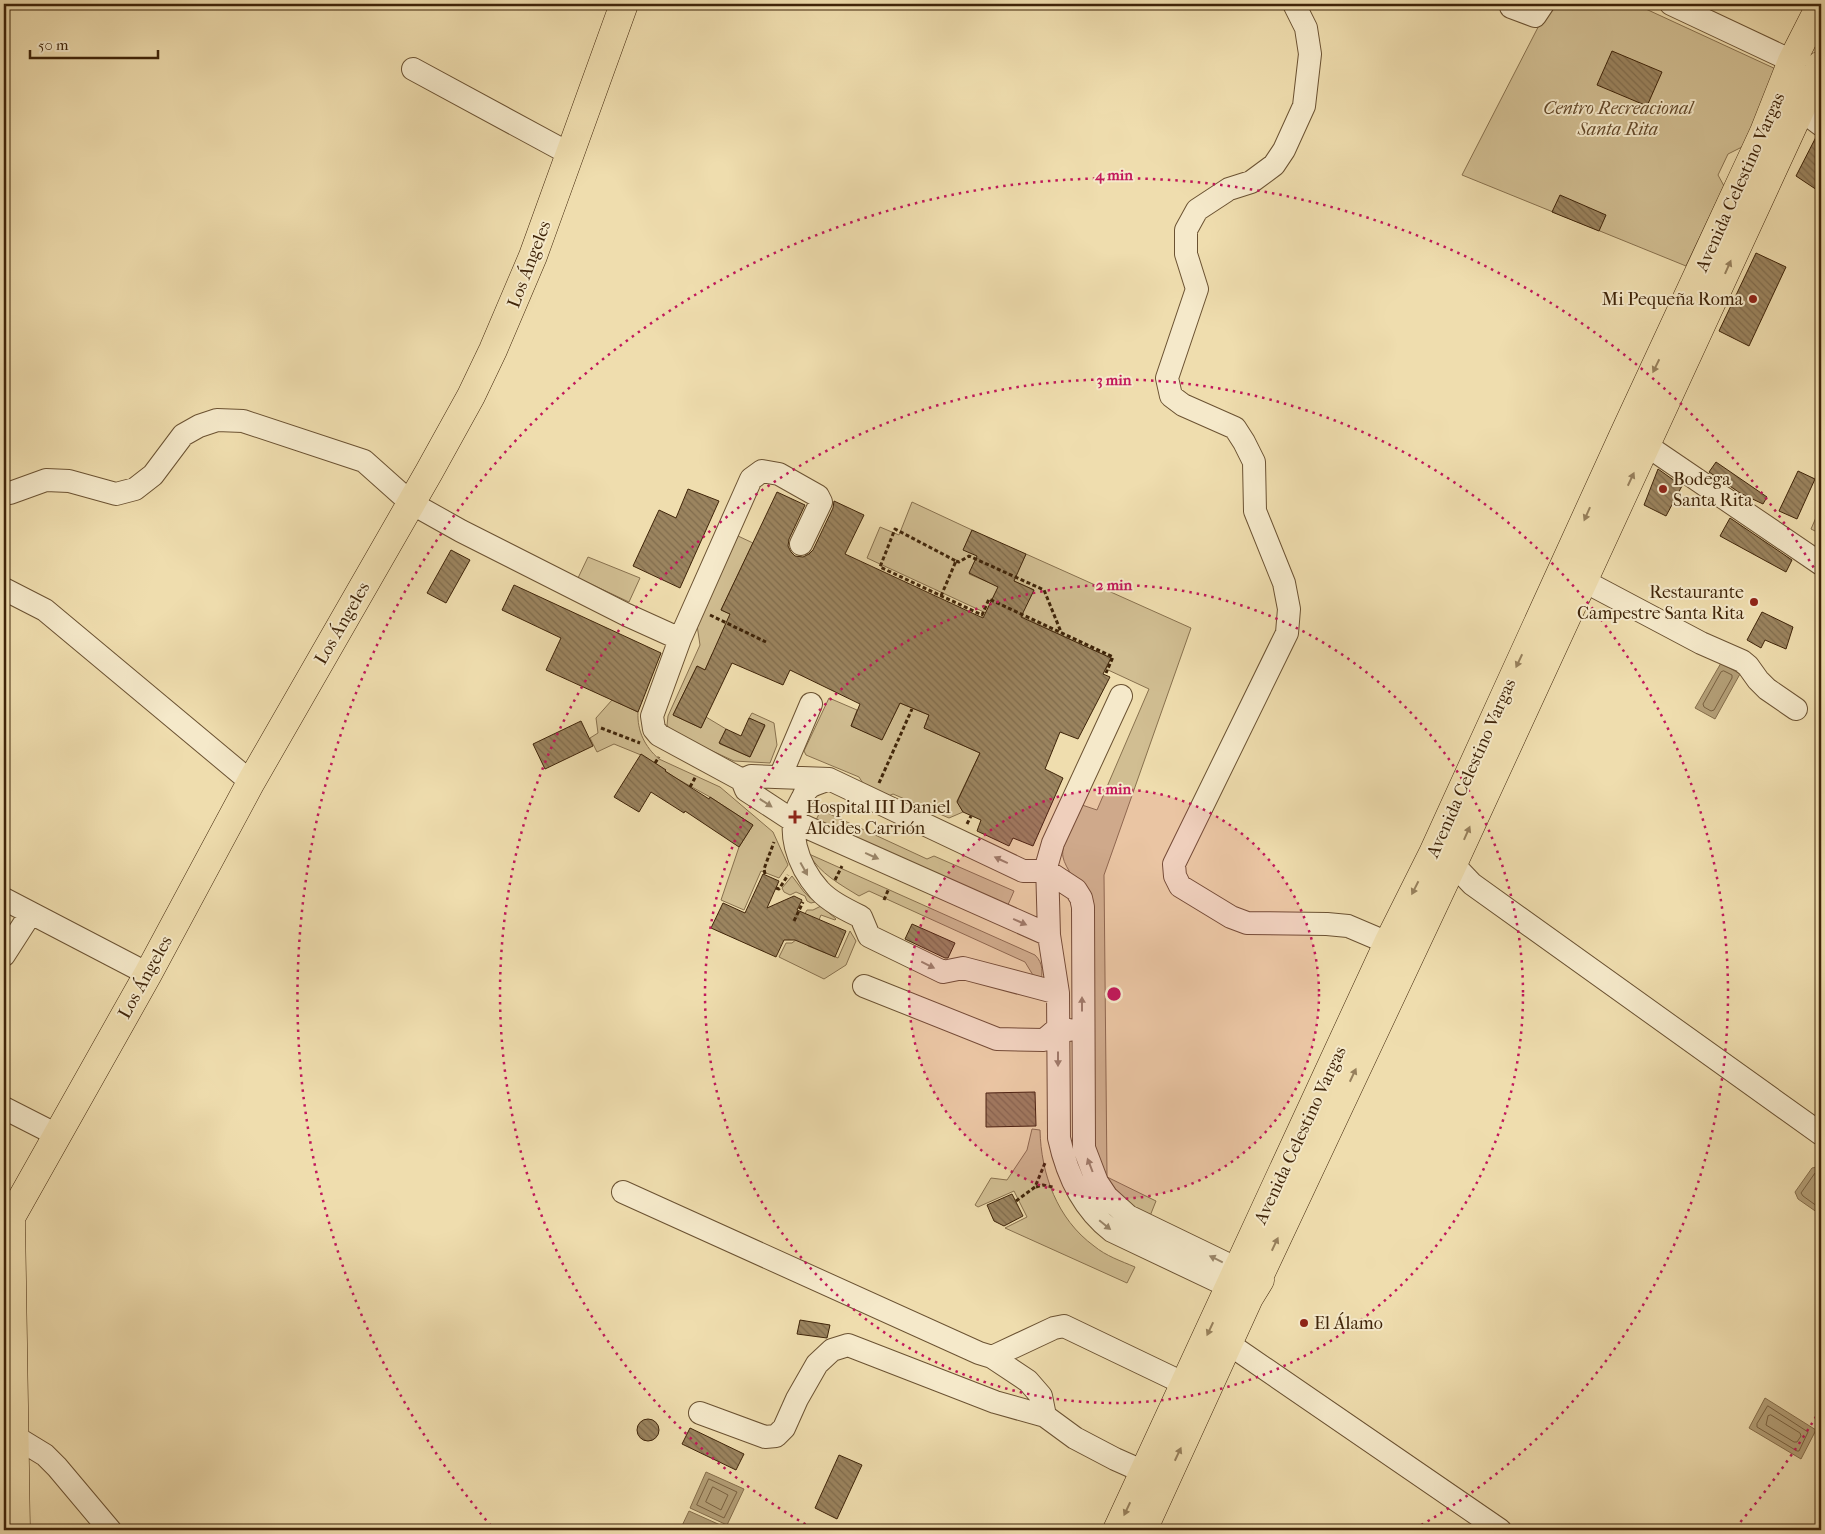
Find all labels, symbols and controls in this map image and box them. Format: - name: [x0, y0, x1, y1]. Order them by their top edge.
- scale bar: [30, 28, 158, 60]
- text: 50 m: [38, 36, 69, 54]
- street label: Avenida Celestino Vargas: [1691, 89, 1790, 276]
- park label: Centro Recreacional Santa Rita: [1543, 98, 1695, 140]
- text: 4 min: [1094, 166, 1133, 184]
- street label: Los Ángeles: [502, 217, 556, 311]
- one-way arrow: [1724, 260, 1732, 274]
- place label: Mi Pequeña Roma: [1602, 289, 1744, 310]
- marker: Mi Pequeña Roma: [1747, 293, 1759, 305]
- one-way arrow: [1651, 359, 1659, 373]
- text: 3 min: [1097, 371, 1132, 389]
- place label: Bodega Santa Rita: [1673, 469, 1753, 511]
- one-way arrow: [1626, 471, 1635, 486]
- marker: Bodega Santa Rita: [1657, 483, 1669, 495]
- one-way arrow: [1583, 507, 1591, 521]
- text: 2 min: [1096, 576, 1133, 594]
- street label: Los Ángeles: [310, 578, 375, 668]
- place label: Restaurante Campestre Santa Rita: [1577, 582, 1745, 624]
- marker: Restaurante Campestre Santa Rita: [1748, 596, 1760, 608]
- one-way arrow: [1515, 654, 1523, 668]
- street label: Avenida Celestino Vargas: [1422, 675, 1521, 862]
- text: 1 min: [1097, 780, 1131, 798]
- place label: Hospital III Daniel Alcides Carrión: [805, 797, 951, 839]
- one-way arrow: [760, 798, 773, 808]
- marker: Hospital III Daniel Alcides Carrión: [788, 810, 802, 824]
- one-way arrow: [1464, 826, 1472, 840]
- one-way arrow: [865, 853, 879, 861]
- one-way arrow: [994, 856, 1008, 864]
- one-way arrow: [800, 862, 809, 875]
- one-way arrow: [1411, 881, 1419, 896]
- one-way arrow: [1013, 919, 1027, 927]
- street label: Los Ángeles: [113, 931, 177, 1022]
- one-way arrow: [921, 961, 935, 969]
- centre of rings: [1105, 985, 1123, 1003]
- one-way arrow: [1078, 996, 1086, 1012]
- street label: Avenida Celestino Vargas: [1250, 1043, 1351, 1228]
- one-way arrow: [1054, 1051, 1062, 1067]
- one-way arrow: [1349, 1067, 1358, 1082]
- one-way arrow: [1086, 1158, 1093, 1173]
- one-way arrow: [1098, 1220, 1111, 1231]
- one-way arrow: [1271, 1237, 1279, 1251]
- one-way arrow: [1209, 1255, 1223, 1263]
- place label: El Álamo: [1314, 1312, 1383, 1334]
- marker: El Álamo: [1298, 1317, 1310, 1329]
- one-way arrow: [1206, 1322, 1214, 1336]
- one-way arrow: [1174, 1447, 1182, 1461]
- one-way arrow: [1123, 1502, 1131, 1516]

